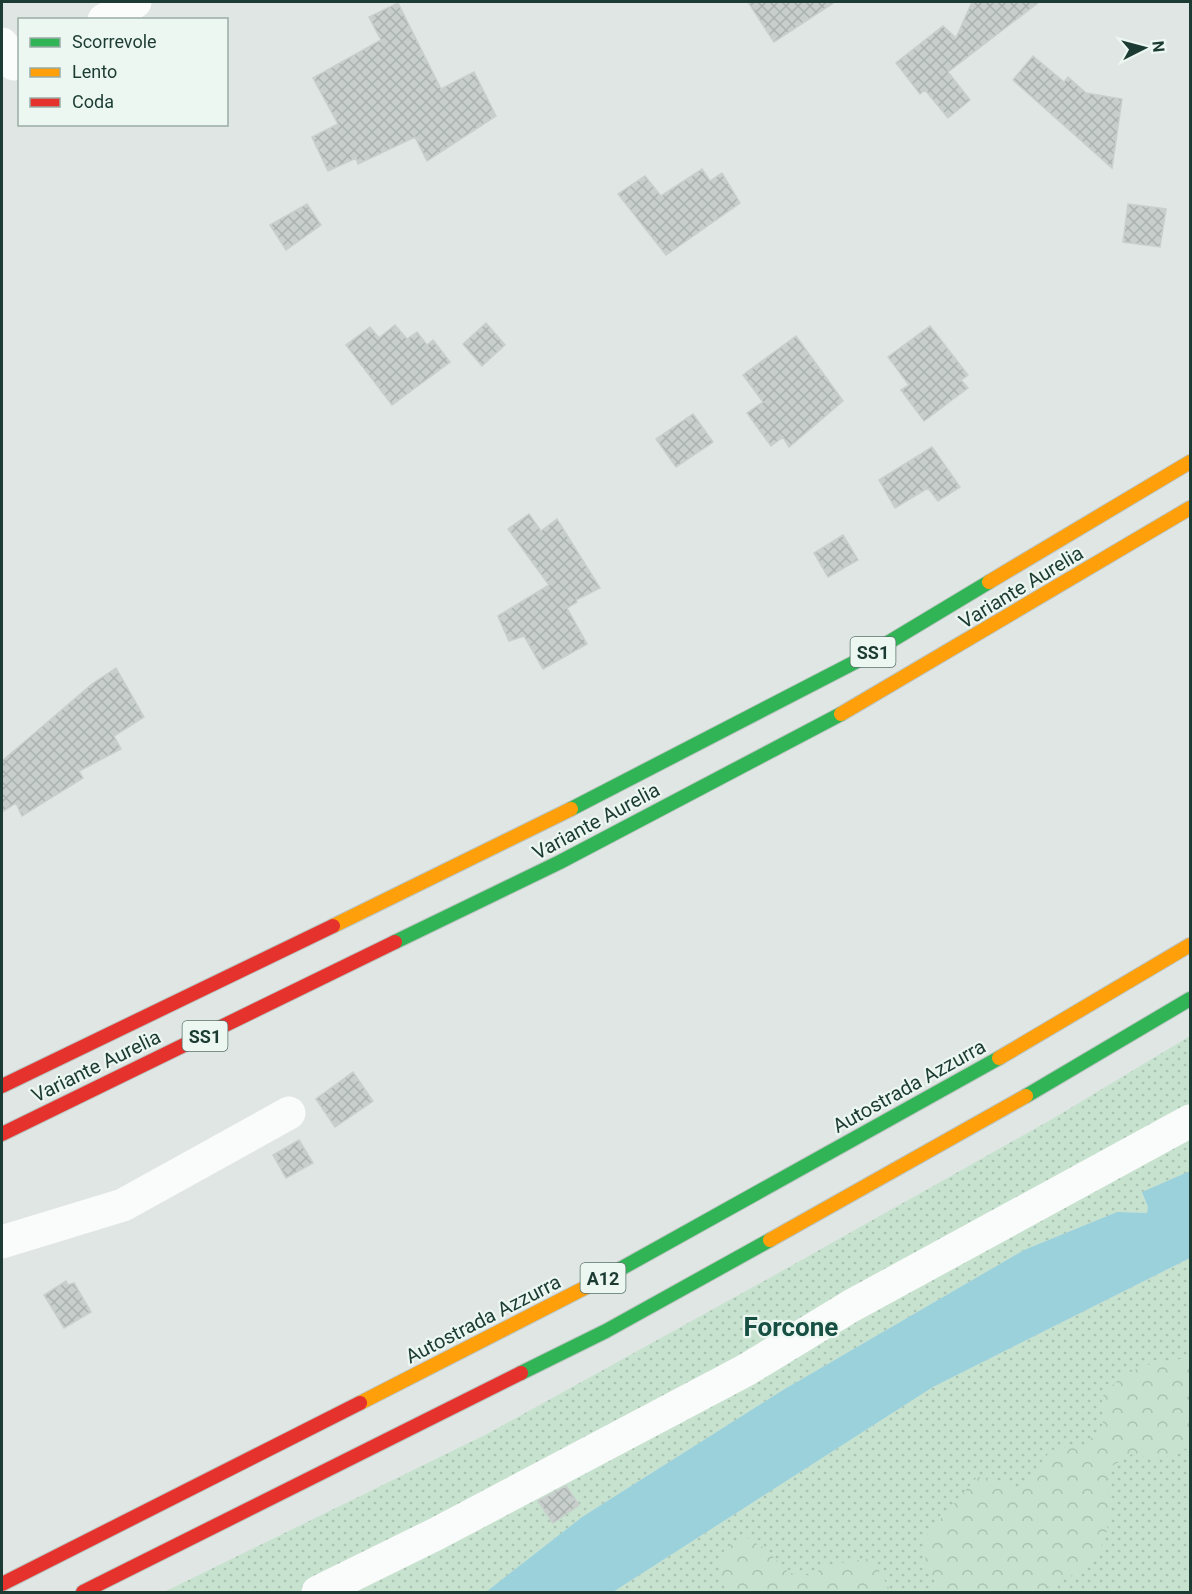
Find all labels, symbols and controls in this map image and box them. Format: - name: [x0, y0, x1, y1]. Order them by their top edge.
- legend: [18, 18, 228, 126]
- north arrow: [1114, 18, 1174, 78]
- text: Scorrevole: [72, 31, 157, 52]
- text: N: [1148, 40, 1168, 53]
- text: Lento: [72, 61, 117, 82]
- text: Coda: [72, 91, 114, 112]
- street label: Variante Aurelia: [955, 541, 1087, 633]
- road number: SS1: [850, 637, 896, 667]
- street label: Variante Aurelia: [528, 777, 664, 865]
- road number: SS1: [182, 1021, 228, 1051]
- street label: Variante Aurelia: [28, 1024, 164, 1108]
- street label: Autostrada Azzurra: [828, 1034, 990, 1138]
- road number: A12: [580, 1263, 626, 1293]
- street label: Autostrada Azzurra: [401, 1269, 565, 1369]
- district label: Forcone: [744, 1312, 838, 1342]

